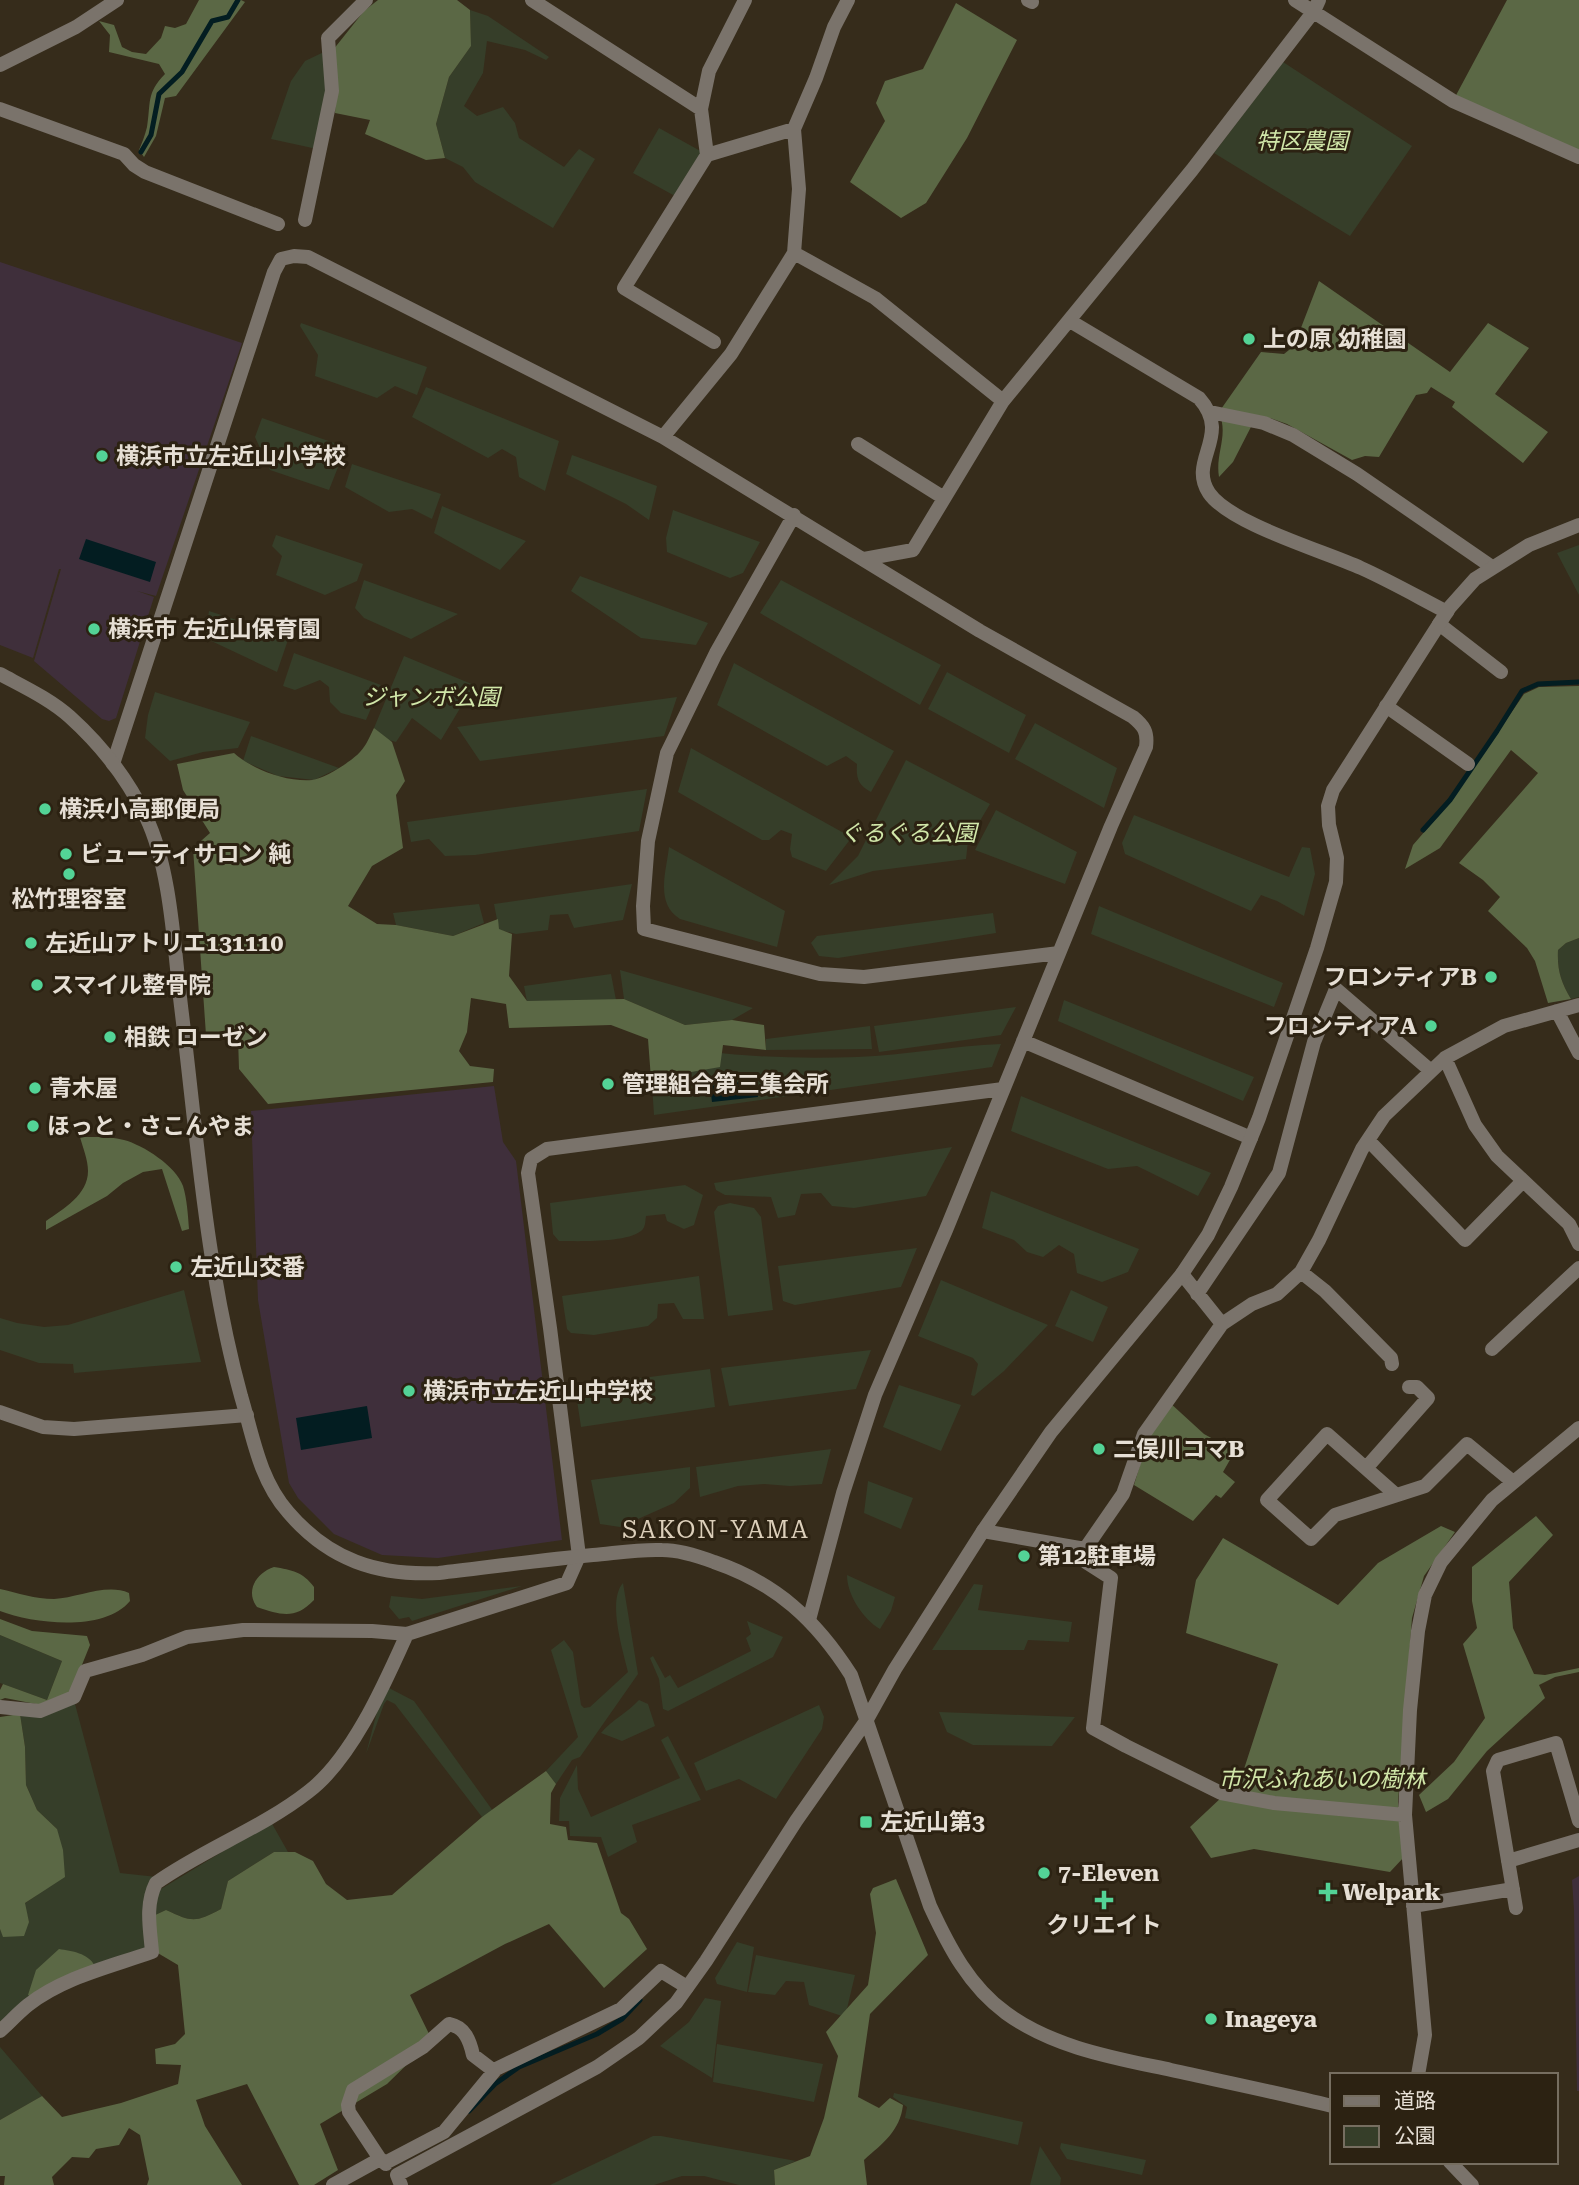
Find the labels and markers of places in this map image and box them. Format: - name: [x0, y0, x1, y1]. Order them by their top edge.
- place label: 上の原 幼稚園: [1263, 326, 1407, 353]
- marker: 上の原 幼稚園: [1241, 331, 1257, 347]
- place label: 横浜市立左近山小学校: [116, 443, 346, 470]
- marker: 横浜市立左近山小学校: [94, 448, 110, 464]
- place label: 横浜市 左近山保育園: [108, 616, 321, 643]
- marker: 横浜市 左近山保育園: [86, 621, 102, 637]
- place label: 横浜小高郵便局: [59, 796, 220, 823]
- marker: 横浜小高郵便局: [37, 801, 53, 817]
- place label: ビューティサロン 純: [80, 841, 291, 868]
- marker: ビューティサロン 純: [58, 846, 74, 862]
- marker: 松竹理容室: [61, 866, 77, 882]
- place label: 松竹理容室: [12, 886, 127, 913]
- place label: 左近山アトリエ131110: [45, 930, 283, 957]
- marker: 左近山アトリエ131110: [23, 935, 39, 951]
- place label: フロンティアB: [1324, 964, 1477, 991]
- marker: フロンティアB: [1483, 969, 1499, 985]
- place label: スマイル整骨院: [51, 972, 211, 999]
- marker: スマイル整骨院: [29, 977, 45, 993]
- place label: フロンティアA: [1264, 1013, 1417, 1040]
- marker: フロンティアA: [1423, 1018, 1439, 1034]
- place label: 相鉄 ローゼン: [124, 1024, 268, 1051]
- marker: 相鉄 ローゼン: [102, 1029, 118, 1045]
- place label: 管理組合第三集会所: [622, 1071, 829, 1098]
- place label: 青木屋: [49, 1075, 118, 1102]
- marker: 管理組合第三集会所: [600, 1076, 616, 1092]
- marker: 青木屋: [27, 1080, 43, 1096]
- place label: ほっと・さこんやま: [47, 1113, 254, 1140]
- marker: ほっと・さこんやま: [25, 1118, 41, 1134]
- place label: 左近山交番: [190, 1254, 305, 1281]
- marker: 左近山交番: [168, 1259, 184, 1275]
- place label: 横浜市立左近山中学校: [423, 1378, 653, 1405]
- marker: 横浜市立左近山中学校: [401, 1383, 417, 1399]
- place label: 二俣川コマB: [1113, 1436, 1245, 1463]
- marker: 二俣川コマB: [1091, 1441, 1107, 1457]
- place label: 第12駐車場: [1038, 1543, 1156, 1570]
- marker: 第12駐車場: [1016, 1548, 1032, 1564]
- place label: 左近山第3: [880, 1809, 985, 1836]
- marker: 左近山第3: [858, 1814, 874, 1830]
- place label: 7-Eleven: [1058, 1860, 1160, 1887]
- marker: 7-Eleven: [1036, 1865, 1052, 1881]
- place label: Welpark: [1342, 1879, 1441, 1906]
- marker: Welpark: [1320, 1884, 1336, 1900]
- marker: クリエイト: [1096, 1892, 1112, 1908]
- place label: クリエイト: [1047, 1912, 1162, 1939]
- place label: Inageya: [1225, 2006, 1317, 2033]
- marker: Inageya: [1203, 2011, 1219, 2027]

